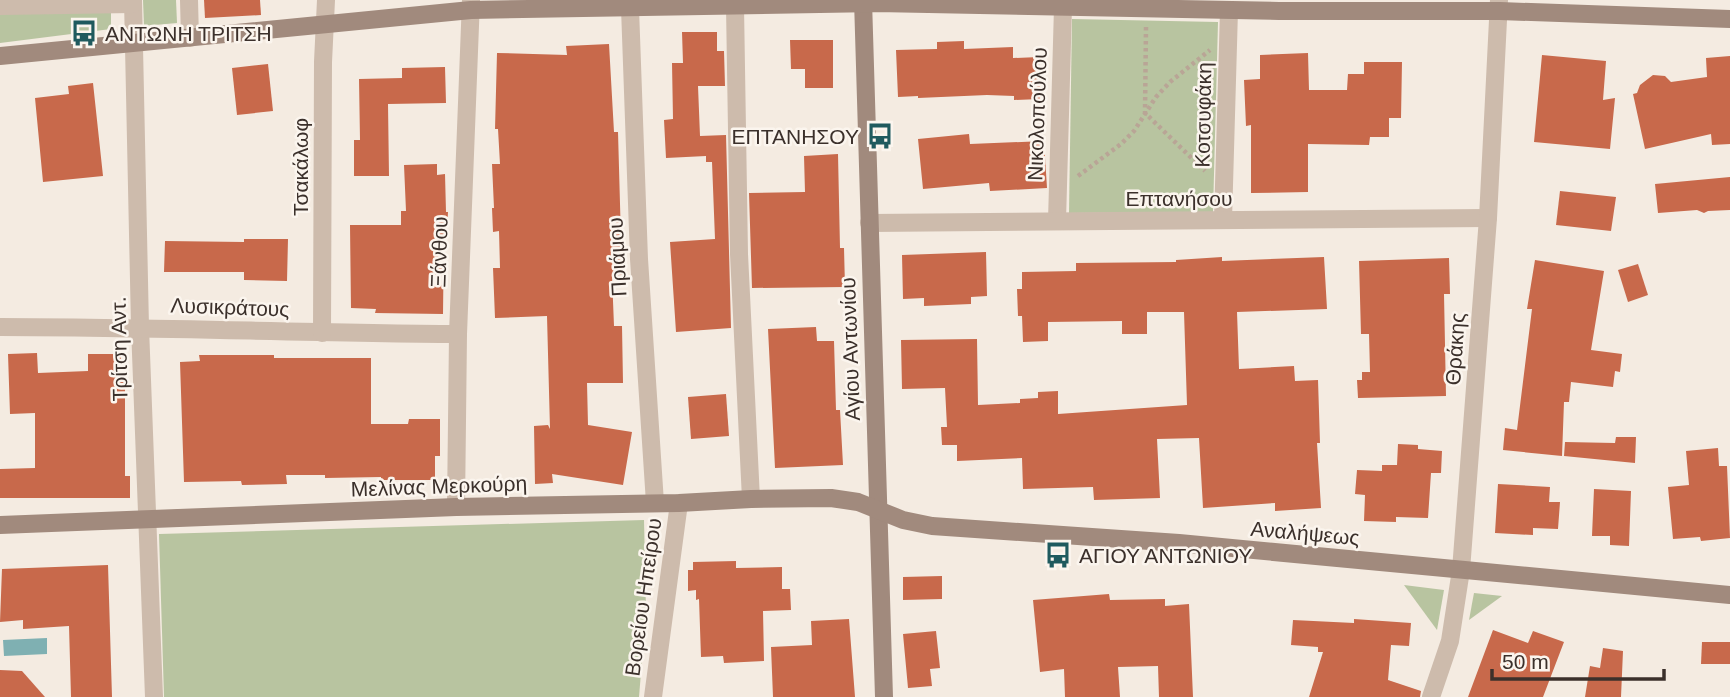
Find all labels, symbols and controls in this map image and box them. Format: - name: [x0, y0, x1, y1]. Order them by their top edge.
- bus stop icon: ΑΝΤΩΝΗ ΤΡΙΤΣΗ: [69, 18, 99, 48]
- place label: ΑΝΤΩΝΗ ΤΡΙΤΣΗ: [105, 22, 272, 45]
- street label: Νικολοπούλου: [1023, 47, 1051, 181]
- street label: Κοτσυφάκη: [1191, 62, 1215, 168]
- street label: Τσακάλωφ: [289, 118, 312, 216]
- bus stop icon: ΕΠΤΑΝΗΣΟΥ: [865, 121, 895, 151]
- place label: ΕΠΤΑΝΗΣΟΥ: [732, 125, 859, 148]
- street label: Επτανήσου: [1126, 187, 1232, 210]
- street label: Ξάνθου: [426, 216, 452, 288]
- street label: Πριάμου: [603, 217, 631, 297]
- street label: Αγίου Αντωνίου: [836, 277, 864, 421]
- street label: Λυσικράτους: [170, 293, 290, 321]
- street label: Τρίτση Αντ.: [107, 296, 131, 402]
- street label: Θράκης: [1441, 312, 1469, 386]
- street label: Μελίνας Μερκούρη: [350, 471, 528, 501]
- street label: Βορείου Ηπείρου: [621, 516, 665, 678]
- street label: Αναλήψεως: [1250, 517, 1360, 549]
- bus stop icon: ΑΓΙΟΥ ΑΝΤΩΝΙΟΥ: [1043, 540, 1073, 570]
- place label: ΑΓΙΟΥ ΑΝΤΩΝΙΟΥ: [1079, 544, 1252, 567]
- scale bar: [1492, 638, 1664, 682]
- text: 50 m: [1502, 650, 1549, 673]

